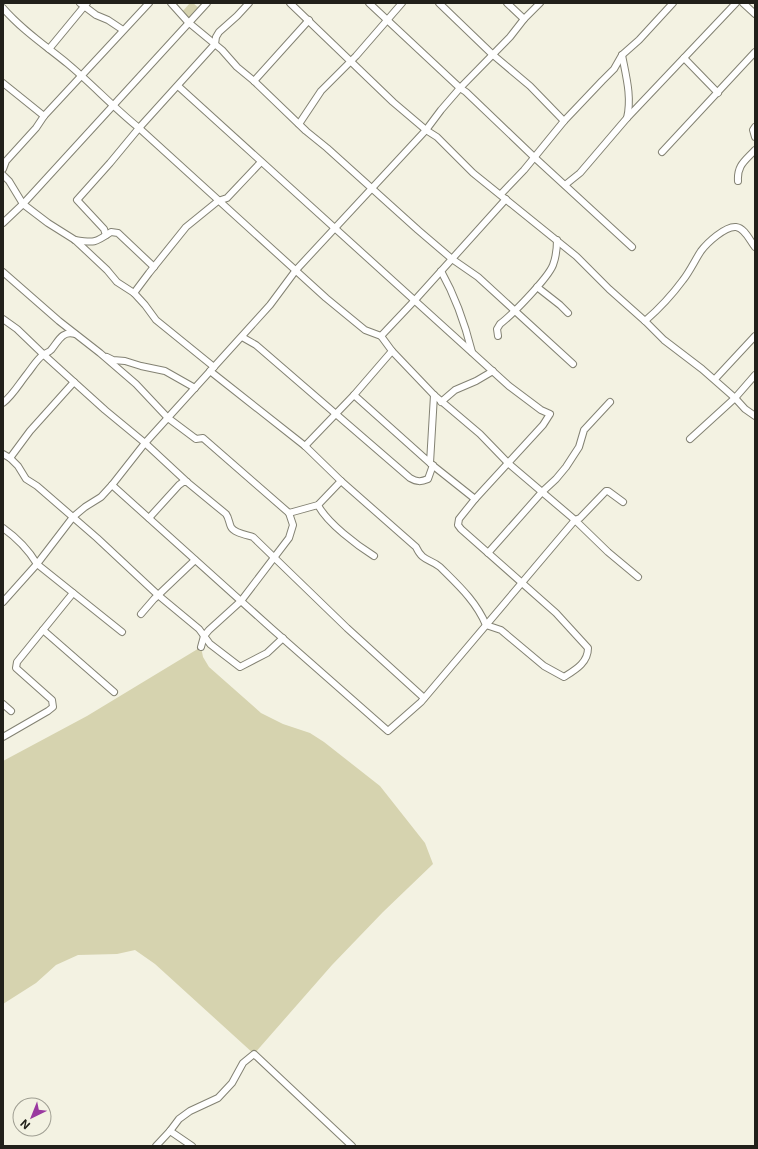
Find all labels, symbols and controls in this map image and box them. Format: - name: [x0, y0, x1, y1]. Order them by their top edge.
- north arrow: [12, 1097, 52, 1137]
- text: N: [17, 1116, 33, 1132]

